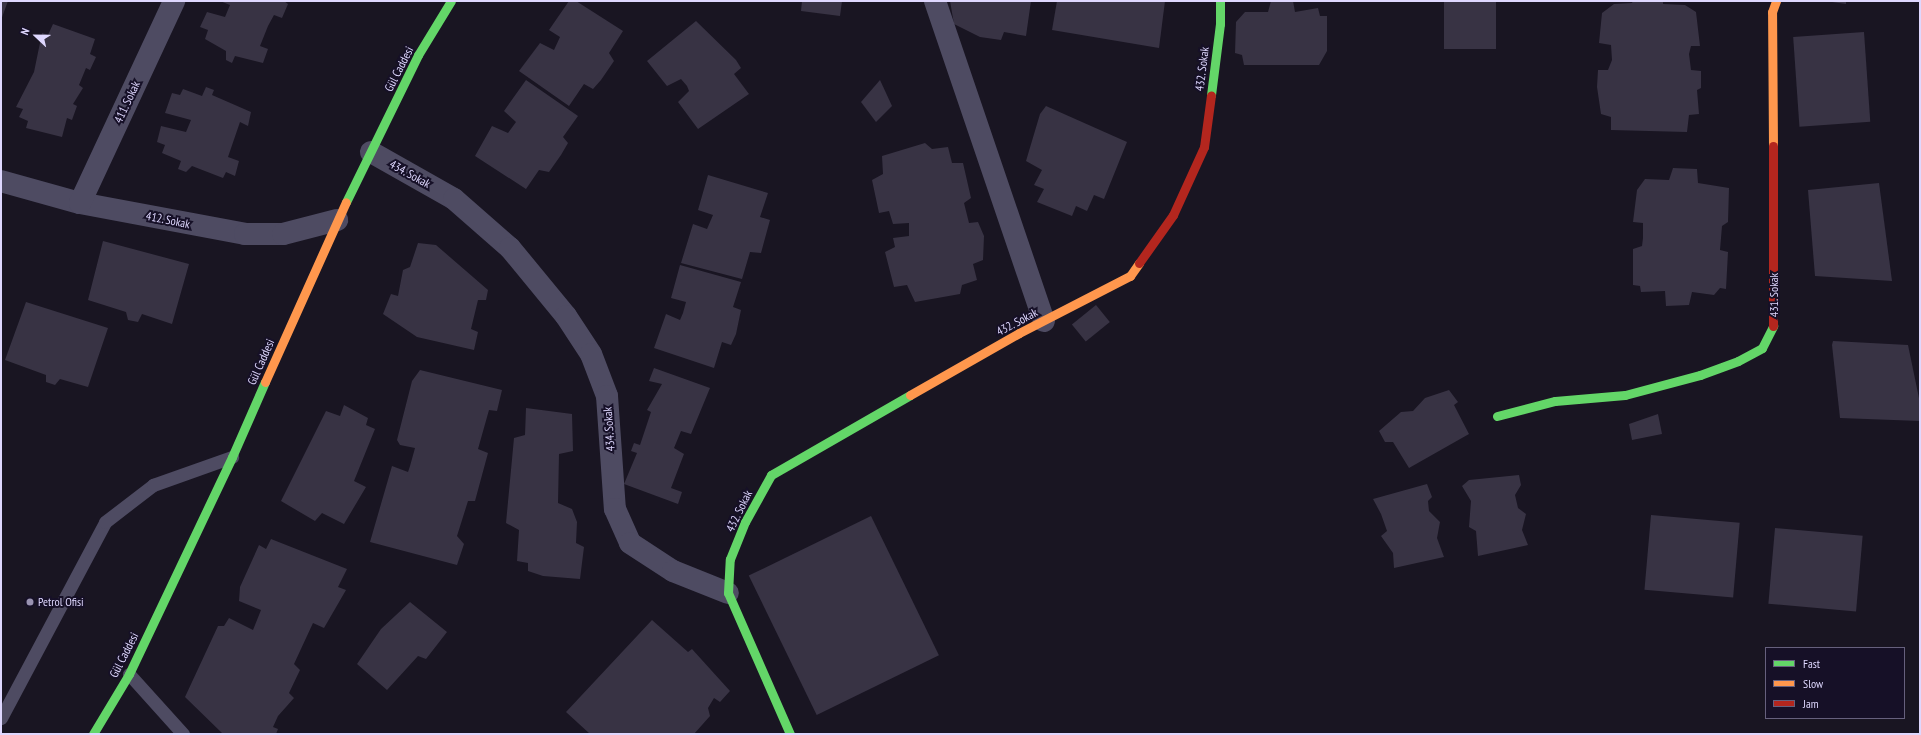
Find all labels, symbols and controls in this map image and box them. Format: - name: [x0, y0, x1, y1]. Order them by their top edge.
- north arrow: [16, 16, 56, 56]
- text: N: [17, 26, 32, 37]
- street label: Gül Caddesi: [382, 44, 416, 94]
- street label: 432. Sokak: [1192, 46, 1212, 92]
- street label: 411. Sokak: [111, 78, 143, 126]
- street label: 434. Sokak: [387, 157, 433, 191]
- street label: 412. Sokak: [144, 209, 192, 231]
- street label: 431. Sokak: [1767, 272, 1781, 318]
- street label: 432. Sokak: [994, 305, 1040, 339]
- street label: Gül Caddesi: [245, 337, 277, 387]
- street label: 434. Sokak: [600, 406, 618, 452]
- street label: 432. Sokak: [723, 487, 755, 535]
- place label: Petrol Ofisi: [38, 595, 84, 609]
- marker: Petrol Ofisi: [25, 597, 35, 607]
- street label: Gül Caddesi: [107, 630, 141, 680]
- legend: [1765, 647, 1905, 719]
- text: Fast: [1803, 656, 1820, 671]
- text: Slow: [1803, 676, 1823, 691]
- text: Jam: [1803, 696, 1819, 711]

